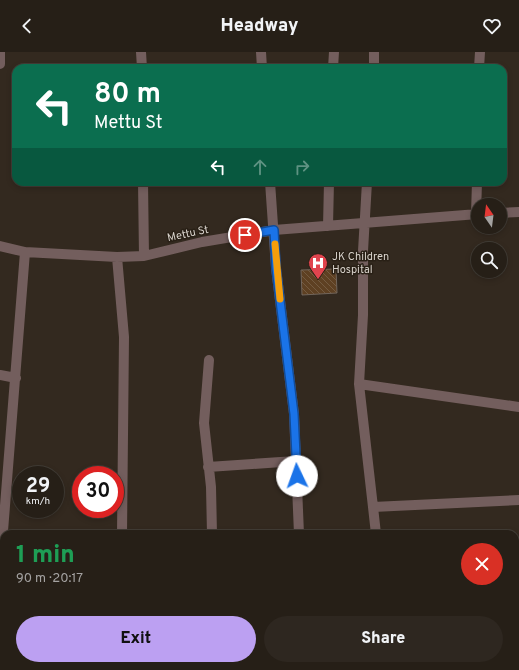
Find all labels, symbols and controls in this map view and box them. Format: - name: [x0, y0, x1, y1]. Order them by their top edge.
- icon: back: [16, 15, 38, 37]
- text: Headway: [221, 15, 298, 38]
- icon: heart: [481, 15, 503, 37]
- text: 80 m: [94, 77, 161, 113]
- icon: left: [28, 80, 80, 132]
- text: Mettu St: [94, 112, 163, 135]
- icon: left: [207, 156, 229, 178]
- icon: ahead: [249, 156, 271, 178]
- icon: right: [291, 156, 313, 178]
- north arrow: [471, 198, 507, 234]
- map controls: [471, 198, 507, 278]
- pin: [228, 218, 262, 252]
- street label: Mettu St: [166, 223, 210, 245]
- icon: arrive: [234, 224, 256, 246]
- button: search: [471, 242, 507, 278]
- place label: JK Children Hospital: [332, 250, 389, 277]
- hospital icon: JK Children Hospital: [307, 252, 329, 280]
- position arrow: [276, 455, 318, 497]
- speed limit sign: 30: [72, 466, 124, 518]
- text: 29: [26, 474, 50, 500]
- text: km/h: [26, 495, 50, 508]
- text: 1 min: [16, 541, 75, 571]
- button: close: [461, 543, 503, 585]
- text: 90 m · 20:17: [16, 571, 83, 587]
- button: Exit: [16, 616, 256, 662]
- button: Share: [264, 616, 503, 662]

